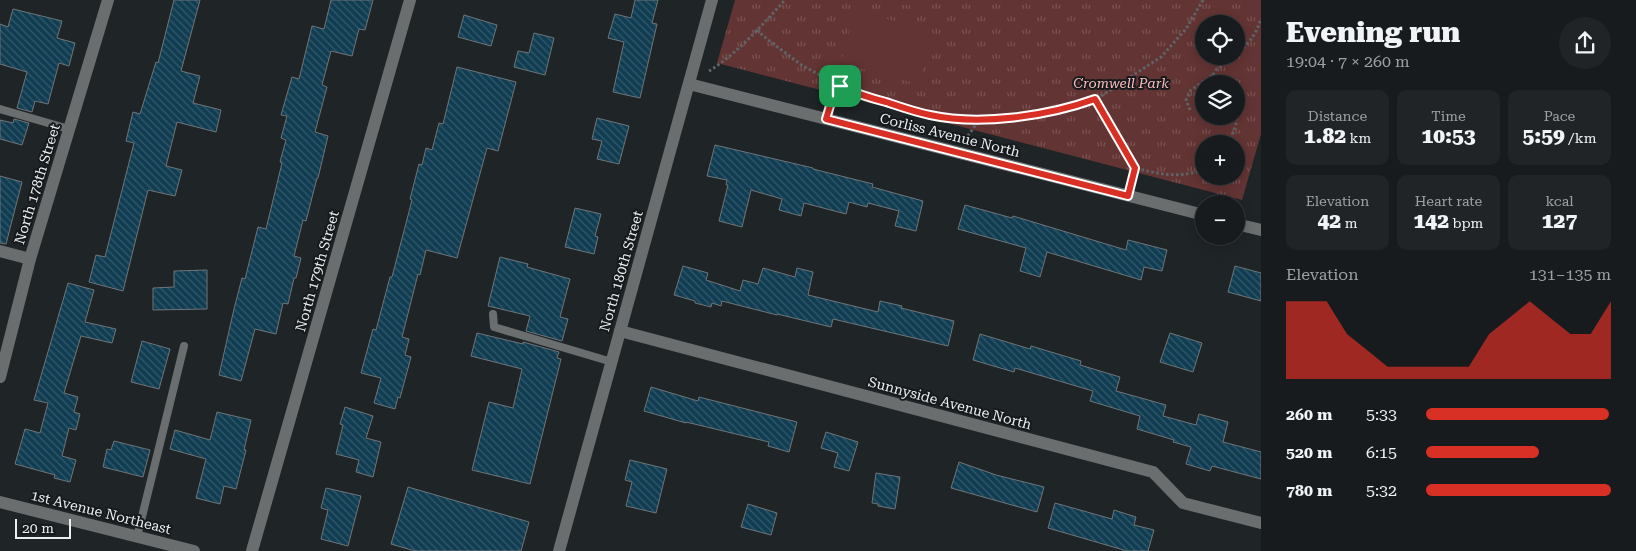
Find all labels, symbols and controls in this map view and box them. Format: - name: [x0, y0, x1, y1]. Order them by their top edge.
- map controls: [1195, 15, 1245, 245]
- button: locate: [1195, 15, 1245, 65]
- text: Evening run: [1286, 16, 1460, 49]
- button: share: [1559, 17, 1611, 69]
- text: 19:04 · 7 × 260 m: [1286, 52, 1410, 71]
- pin: [819, 65, 861, 107]
- icon: arrive: [826, 72, 854, 100]
- park label: Cromwell Park: [1073, 75, 1169, 91]
- button: layers: [1195, 75, 1245, 125]
- text: Distance: [1308, 108, 1367, 124]
- text: Time: [1431, 108, 1466, 124]
- text: Pace: [1544, 108, 1575, 124]
- street label: Corliss Avenue North: [878, 110, 1022, 160]
- street label: North 178th Street: [11, 122, 63, 246]
- text: 1.82: [1304, 124, 1346, 148]
- text: 10:53: [1421, 124, 1476, 148]
- text: 5:59: [1522, 124, 1565, 148]
- text: km: [1346, 130, 1371, 146]
- text: /km: [1565, 130, 1597, 146]
- button: +: [1195, 135, 1245, 185]
- text: Elevation: [1306, 193, 1369, 209]
- text: Heart rate: [1415, 193, 1482, 209]
- text: kcal: [1545, 193, 1574, 209]
- button: −: [1195, 195, 1245, 245]
- street label: North 179th Street: [292, 209, 342, 333]
- street label: North 180th Street: [596, 209, 646, 333]
- text: 42: [1318, 209, 1341, 233]
- text: 142: [1414, 209, 1449, 233]
- text: 127: [1542, 209, 1577, 233]
- text: m: [1341, 215, 1357, 231]
- text: bpm: [1449, 215, 1483, 231]
- text: Elevation: [1286, 265, 1359, 284]
- text: 131–135 m: [1529, 265, 1611, 284]
- street label: Sunnyside Avenue North: [867, 373, 1033, 433]
- text: 260 m: [1286, 405, 1332, 424]
- text: 5:33: [1366, 405, 1397, 424]
- text: 520 m: [1286, 443, 1332, 462]
- text: 6:15: [1366, 443, 1397, 462]
- text: 780 m: [1286, 481, 1332, 500]
- text: 5:32: [1366, 481, 1397, 500]
- street label: 1st Avenue Northeast: [29, 487, 173, 537]
- scale bar: [15, 516, 71, 539]
- text: 20 m: [22, 520, 54, 536]

